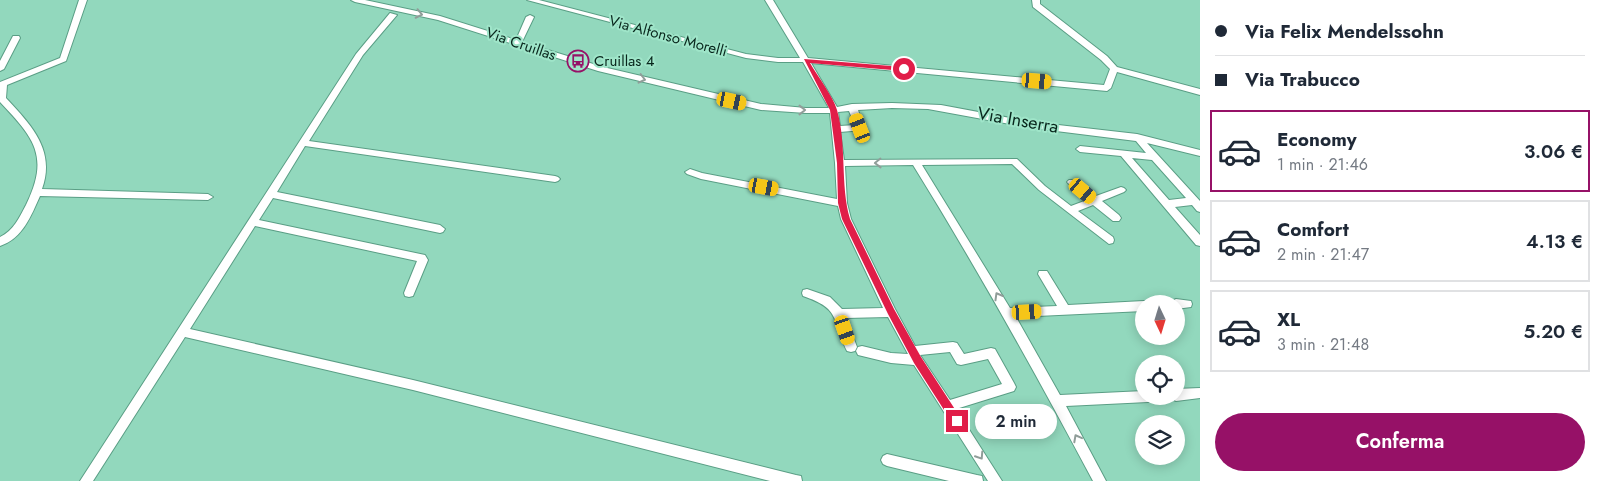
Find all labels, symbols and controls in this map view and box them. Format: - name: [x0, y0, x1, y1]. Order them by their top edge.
- one-way arrow: [415, 8, 424, 19]
- street label: Via Alfonso Morelli: [606, 10, 730, 62]
- text: Via Felix Mendelssohn: [1245, 18, 1444, 45]
- street label: Via Cruillas: [483, 22, 559, 66]
- bus stop icon: Cruillas 4: [566, 49, 590, 73]
- place label: Cruillas 4: [594, 50, 655, 72]
- route start: [893, 58, 915, 80]
- text: Via Trabucco: [1245, 66, 1360, 93]
- car: [1021, 72, 1052, 90]
- one-way arrow: [638, 73, 647, 84]
- car: [715, 91, 748, 111]
- street label: Via Inserra: [975, 100, 1061, 140]
- one-way arrow: [798, 105, 806, 115]
- car: [847, 111, 872, 145]
- text: Economy: [1277, 126, 1357, 153]
- icon: car: [1217, 129, 1262, 174]
- text: 3.06 €: [1524, 138, 1583, 165]
- text: 1 min · 21:46: [1277, 153, 1368, 176]
- one-way arrow: [874, 158, 882, 168]
- car: [1066, 176, 1099, 206]
- car: [747, 177, 780, 197]
- text: Comfort: [1277, 216, 1349, 243]
- icon: car: [1217, 219, 1262, 264]
- text: 4.13 €: [1526, 228, 1583, 255]
- text: 2 min · 21:47: [1277, 243, 1369, 266]
- one-way arrow: [995, 292, 1005, 301]
- north arrow: [1135, 295, 1185, 345]
- map controls: [1135, 295, 1185, 465]
- car: [1011, 304, 1042, 320]
- text: XL: [1277, 306, 1300, 333]
- icon: car: [1217, 309, 1262, 354]
- car: [833, 313, 856, 347]
- text: 5.20 €: [1523, 318, 1583, 345]
- text: 3 min · 21:48: [1277, 333, 1369, 356]
- button: locate: [1135, 355, 1185, 405]
- callout: 2 min: [974, 404, 1057, 438]
- route end: [946, 410, 968, 432]
- text: 2 min: [995, 410, 1037, 433]
- button: Conferma: [1215, 413, 1585, 471]
- button: layers: [1135, 415, 1185, 465]
- one-way arrow: [1073, 434, 1083, 443]
- one-way arrow: [973, 451, 983, 460]

